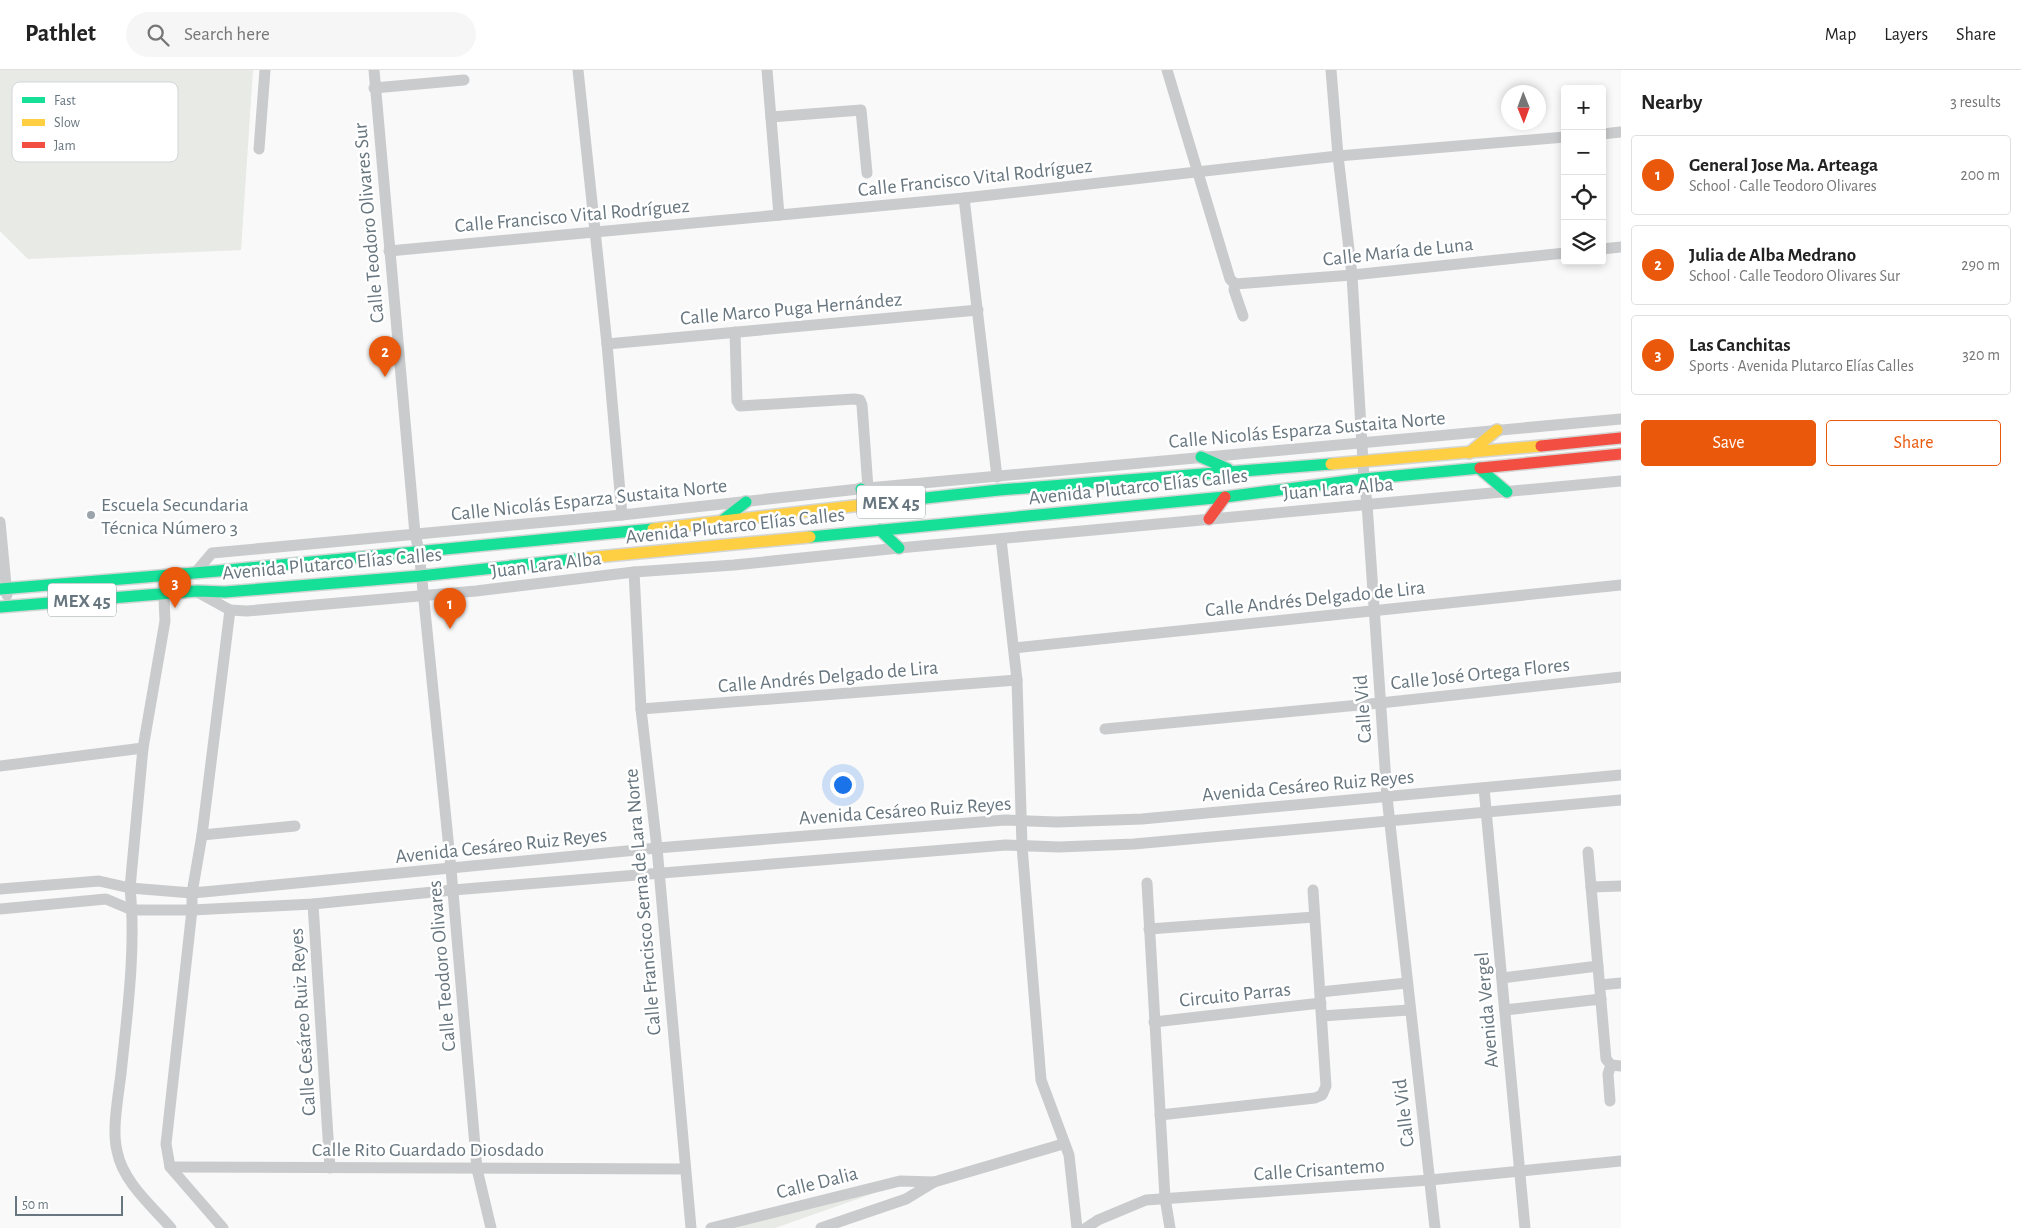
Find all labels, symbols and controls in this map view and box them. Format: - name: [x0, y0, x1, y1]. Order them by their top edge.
- search box: [126, 12, 476, 57]
- icon: search: [144, 21, 172, 49]
- text: Pathlet: [25, 22, 96, 46]
- text: Search here: [184, 25, 270, 44]
- text: Map: [1825, 26, 1856, 44]
- text: Layers: [1884, 26, 1928, 44]
- text: Share: [1956, 26, 1996, 44]
- legend: [12, 82, 178, 162]
- north arrow: [1501, 85, 1546, 130]
- map controls: [1561, 85, 1606, 265]
- button: +: [1561, 85, 1606, 130]
- text: Nearby: [1641, 92, 1702, 113]
- text: Fast: [54, 94, 76, 108]
- text: 3 results: [1950, 94, 2001, 110]
- text: Slow: [54, 116, 81, 130]
- street label: Calle Teodoro Olivares Sur: [350, 121, 388, 324]
- button: −: [1561, 130, 1606, 175]
- text: Jam: [54, 139, 76, 153]
- street label: Calle Francisco Vital Rodríguez: [857, 156, 1093, 200]
- text: General Jose Ma. Arteaga: [1689, 156, 1878, 175]
- text: 1: [1655, 167, 1661, 183]
- text: 200 m: [1960, 167, 2000, 183]
- button: locate: [1561, 175, 1606, 220]
- text: School · Calle Teodoro Olivares: [1689, 178, 1877, 194]
- street label: Calle Francisco Vital Rodríguez: [454, 196, 690, 236]
- button: layers: [1561, 220, 1606, 265]
- street label: Calle María de Luna: [1322, 234, 1474, 270]
- text: Julia de Alba Medrano: [1689, 246, 1856, 265]
- text: 2: [1654, 257, 1662, 273]
- text: 290 m: [1961, 257, 2000, 273]
- text: School · Calle Teodoro Olivares Sur: [1689, 268, 1900, 284]
- street label: Calle Marco Puga Hernández: [679, 289, 903, 329]
- pin: 2: [369, 336, 401, 377]
- text: Las Canchitas: [1689, 336, 1791, 355]
- text: 3: [1655, 347, 1661, 363]
- text: 320 m: [1962, 347, 2000, 363]
- text: Sports · Avenida Plutarco Elías Calles: [1689, 358, 1914, 374]
- street label: Calle Nicolás Esparza Sustaita Norte: [1168, 408, 1446, 452]
- button: Save: [1641, 420, 1816, 466]
- button: Share: [1826, 420, 2001, 466]
- street label: Avenida Plutarco Elías Calles: [1027, 466, 1249, 508]
- street label: Juan Lara Alba: [1282, 474, 1394, 504]
- street label: Calle Nicolás Esparza Sustaita Norte: [450, 476, 728, 524]
- road number: MEX 45: [857, 486, 925, 518]
- place label: Escuela Secundaria Técnica Número 3: [101, 495, 249, 538]
- street label: Avenida Plutarco Elías Calles: [624, 505, 846, 547]
- marker: Escuela Secundaria Técnica Número 3: [85, 509, 97, 521]
- street label: Avenida Plutarco Elías Calles: [221, 544, 443, 584]
- street label: Juan Lara Alba: [490, 548, 602, 582]
- pin: 3: [159, 567, 191, 608]
- street label: Calle Andrés Delgado de Lira: [1204, 577, 1426, 621]
- road number: MEX 45: [48, 584, 116, 616]
- pin: 1: [434, 588, 466, 629]
- street label: Calle José Ortega Flores: [1389, 655, 1571, 693]
- street label: Calle Andrés Delgado de Lira: [717, 657, 939, 697]
- street label: Calle Vid: [1351, 674, 1375, 744]
- street label: Avenida Cesáreo Ruiz Reyes: [1201, 767, 1415, 805]
- street label: Calle Francisco Serna de Lara Norte: [621, 768, 665, 1036]
- your location: [830, 772, 856, 798]
- street label: Avenida Cesáreo Ruiz Reyes: [798, 794, 1012, 828]
- street label: Avenida Cesáreo Ruiz Reyes: [394, 825, 608, 867]
- street label: Calle Teodoro Olivares: [425, 879, 459, 1052]
- street label: Calle Cesáreo Ruiz Reyes: [286, 927, 320, 1117]
- street label: Avenida Vergel: [1472, 951, 1502, 1069]
- street label: Circuito Parras: [1178, 979, 1292, 1011]
- street label: Calle Vid: [1390, 1078, 1418, 1148]
- street label: Calle Rito Guardado Diosdado: [312, 1140, 544, 1160]
- street label: Calle Crisantemo: [1253, 1155, 1385, 1185]
- street label: Calle Dalia: [774, 1163, 860, 1203]
- scale bar: [15, 1193, 122, 1216]
- text: 50 m: [22, 1198, 49, 1212]

